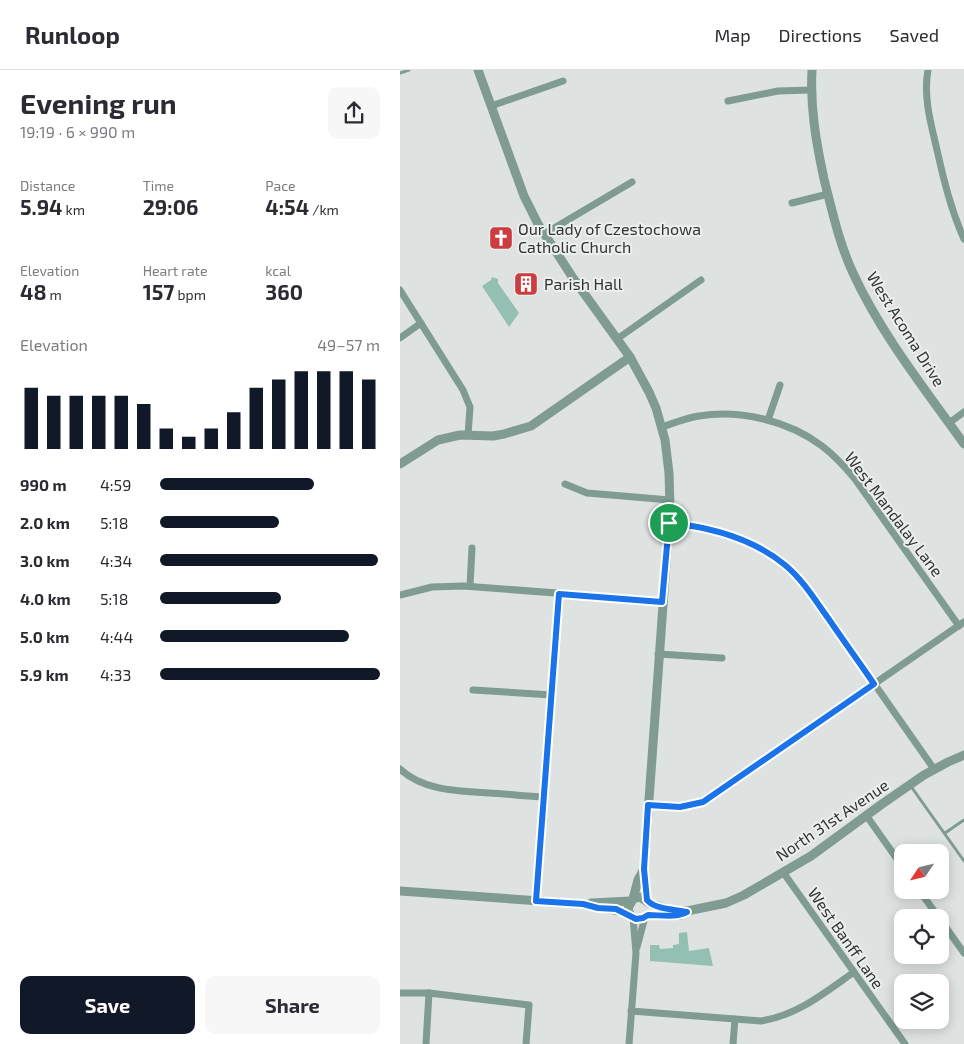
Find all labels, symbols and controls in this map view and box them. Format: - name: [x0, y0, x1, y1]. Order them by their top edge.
- text: Runloop: [25, 20, 120, 49]
- text: Map: [714, 24, 751, 46]
- text: Directions: [779, 24, 862, 46]
- text: Saved: [890, 24, 939, 46]
- text: Evening run: [20, 86, 177, 120]
- button: share: [328, 87, 380, 139]
- text: 19:19 · 6 × 990 m: [20, 122, 135, 141]
- text: Distance: [20, 177, 75, 194]
- text: Time: [143, 177, 174, 194]
- text: Pace: [265, 177, 295, 194]
- text: 5.94: [20, 194, 62, 219]
- text: 29:06: [143, 194, 198, 219]
- text: 4:54: [265, 194, 309, 219]
- text: km: [62, 201, 85, 218]
- text: /km: [309, 201, 339, 218]
- place label: Our Lady of Czestochowa Catholic Church: [518, 219, 701, 256]
- church icon: Our Lady of Czestochowa Catholic Church: [488, 225, 514, 251]
- text: Elevation: [20, 262, 79, 279]
- text: Heart rate: [143, 262, 207, 279]
- text: kcal: [265, 262, 291, 279]
- street label: West Acoma Drive: [863, 268, 949, 390]
- building icon: Parish Hall: [513, 271, 539, 297]
- place label: Parish Hall: [544, 274, 623, 293]
- text: 48: [20, 279, 46, 304]
- text: 157: [143, 279, 174, 304]
- text: 360: [265, 279, 303, 304]
- text: m: [46, 286, 62, 303]
- text: bpm: [174, 286, 206, 303]
- text: Elevation: [20, 335, 88, 354]
- text: 49–57 m: [317, 335, 380, 354]
- street label: West Mandalay Lane: [841, 448, 948, 580]
- text: 990 m: [20, 475, 67, 494]
- text: 4:59: [100, 475, 131, 494]
- pin: [648, 502, 690, 544]
- icon: arrive: [655, 509, 683, 537]
- text: 2.0 km: [20, 513, 70, 532]
- text: 5:18: [100, 513, 128, 532]
- text: 3.0 km: [20, 551, 70, 570]
- text: 4:34: [100, 551, 132, 570]
- text: 4.0 km: [20, 589, 71, 608]
- text: 5:18: [100, 589, 128, 608]
- text: 5.0 km: [20, 627, 69, 646]
- text: 4:44: [100, 627, 133, 646]
- text: 5.9 km: [20, 665, 69, 684]
- text: 4:33: [100, 665, 131, 684]
- street label: North 31st Avenue: [772, 775, 892, 864]
- north arrow: [894, 844, 949, 899]
- map controls: [894, 844, 949, 1029]
- street label: West Banff Lane: [804, 883, 888, 992]
- button: locate: [894, 909, 949, 964]
- button: layers: [894, 974, 949, 1029]
- button: Save: [20, 976, 195, 1034]
- button: Share: [205, 976, 380, 1034]

